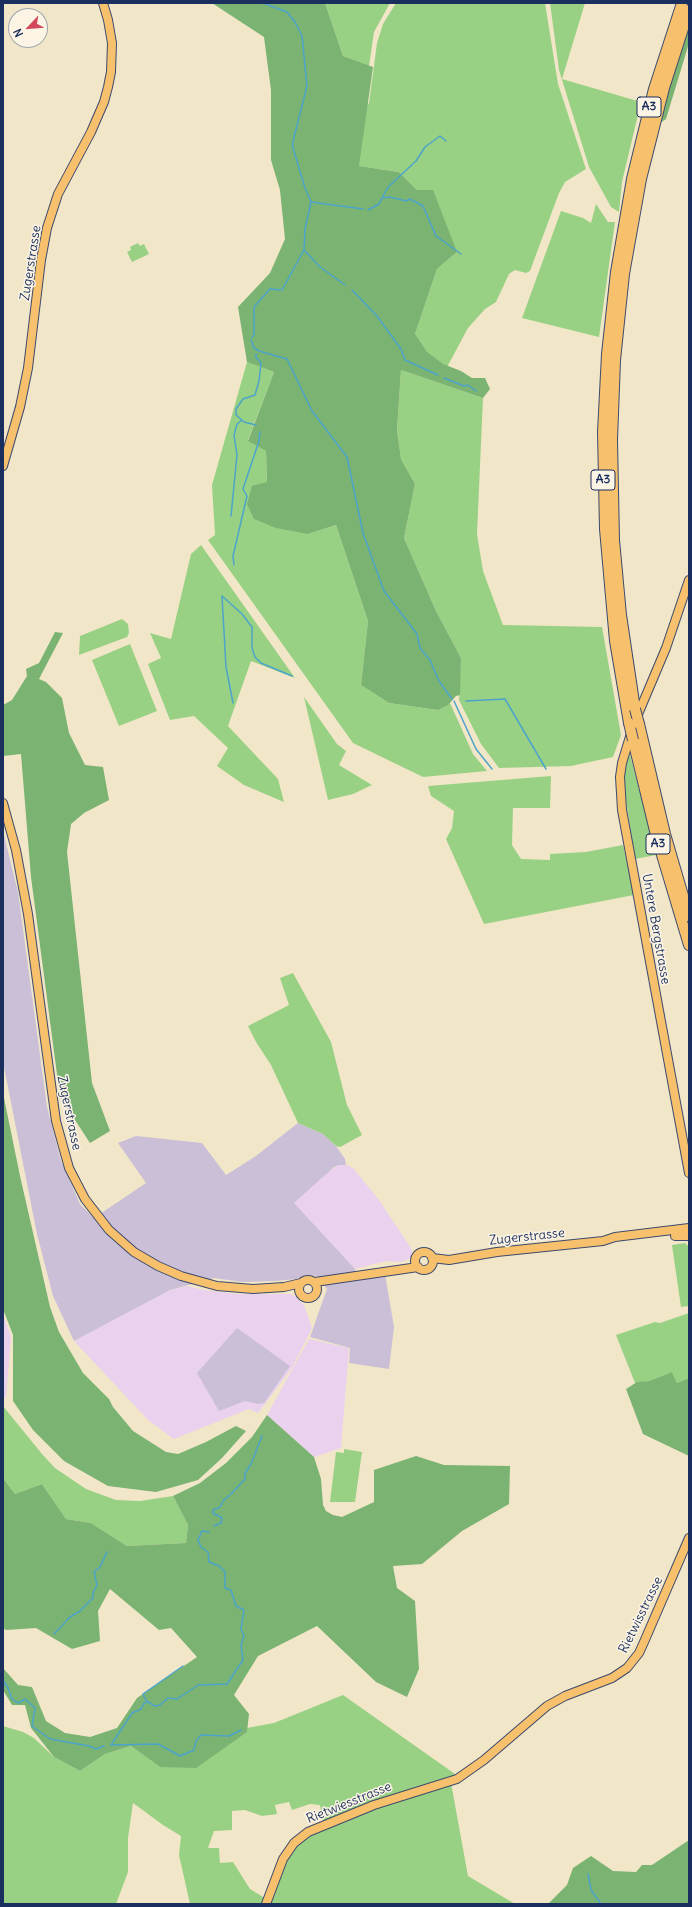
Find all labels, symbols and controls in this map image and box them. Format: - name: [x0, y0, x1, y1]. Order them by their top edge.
- north arrow: [8, 8, 48, 48]
- text: N: [10, 26, 26, 39]
- road number: A3: [637, 97, 661, 117]
- street label: Zugerstrasse: [17, 224, 45, 302]
- road number: A3: [591, 470, 615, 490]
- road number: A3: [646, 834, 670, 854]
- street label: Untere Bergstrasse: [639, 872, 673, 986]
- street label: Zugerstrasse: [53, 1074, 85, 1152]
- street label: Zugerstrasse: [488, 1225, 566, 1249]
- street label: Rietwisstrasse: [616, 1574, 666, 1656]
- street label: Rietwiesstrasse: [304, 1779, 394, 1827]

